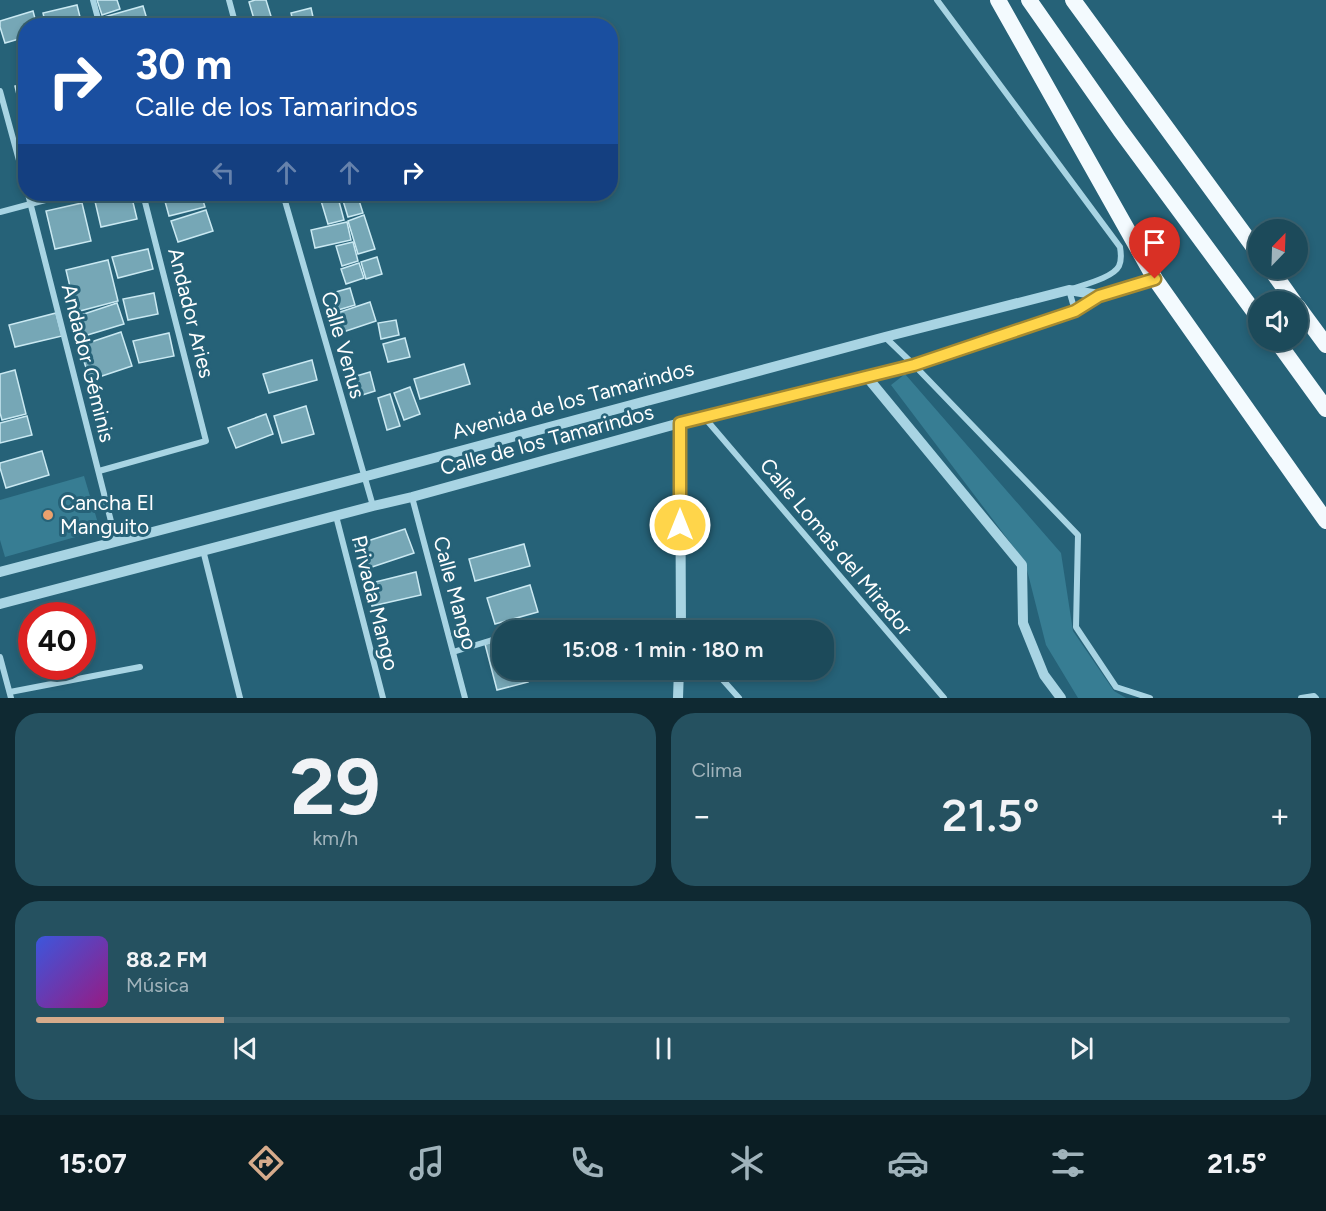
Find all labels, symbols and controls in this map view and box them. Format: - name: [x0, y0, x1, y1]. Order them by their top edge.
- text: 30 m: [135, 39, 232, 90]
- icon: right: [36, 42, 114, 120]
- text: Calle de los Tamarindos: [135, 90, 418, 123]
- icon: left: [207, 156, 240, 189]
- icon: ahead: [270, 156, 303, 189]
- icon: ahead: [333, 156, 366, 189]
- icon: right: [396, 156, 429, 189]
- pin: [1129, 217, 1180, 279]
- north arrow: [1248, 219, 1308, 279]
- map controls: [1248, 219, 1308, 351]
- icon: arrive: [1138, 226, 1171, 259]
- street label: Andador Aries: [163, 245, 220, 381]
- street label: Andador Géminis: [57, 281, 120, 445]
- street label: Calle Venus: [316, 288, 371, 401]
- button: sound: [1248, 291, 1308, 351]
- street label: Avenida de los Tamarindos: [449, 355, 696, 444]
- street label: Calle de los Tamarindos: [437, 399, 656, 480]
- street label: Calle Lomas del Mirador: [755, 453, 918, 641]
- place label: Cancha El Manguito: [60, 490, 154, 539]
- position arrow: [648, 493, 712, 557]
- marker: Cancha El Manguito: [41, 508, 55, 522]
- street label: Privada Mango: [347, 533, 404, 673]
- street label: Calle Mango: [428, 533, 483, 652]
- speed limit sign: 40: [18, 602, 96, 680]
- text: 15:08 · 1 min · 180 m: [562, 636, 764, 663]
- text: 29: [290, 740, 380, 834]
- text: Clima: [692, 758, 742, 782]
- text: 21.5°: [942, 788, 1040, 842]
- text: −: [692, 796, 712, 835]
- text: +: [1269, 796, 1290, 835]
- text: km/h: [312, 826, 358, 850]
- text: 88.2 FM: [126, 946, 207, 973]
- text: Música: [126, 973, 189, 997]
- icon: previous: [229, 1032, 262, 1065]
- icon: pause: [647, 1032, 680, 1065]
- icon: next: [1065, 1032, 1098, 1065]
- icon: directions: [245, 1142, 287, 1184]
- icon: music: [406, 1142, 448, 1184]
- icon: phone: [566, 1142, 608, 1184]
- icon: climate: [726, 1142, 768, 1184]
- icon: car: [887, 1142, 929, 1184]
- icon: filters: [1047, 1142, 1089, 1184]
- text: 15:07: [59, 1147, 127, 1180]
- text: 21.5°: [1207, 1147, 1267, 1180]

